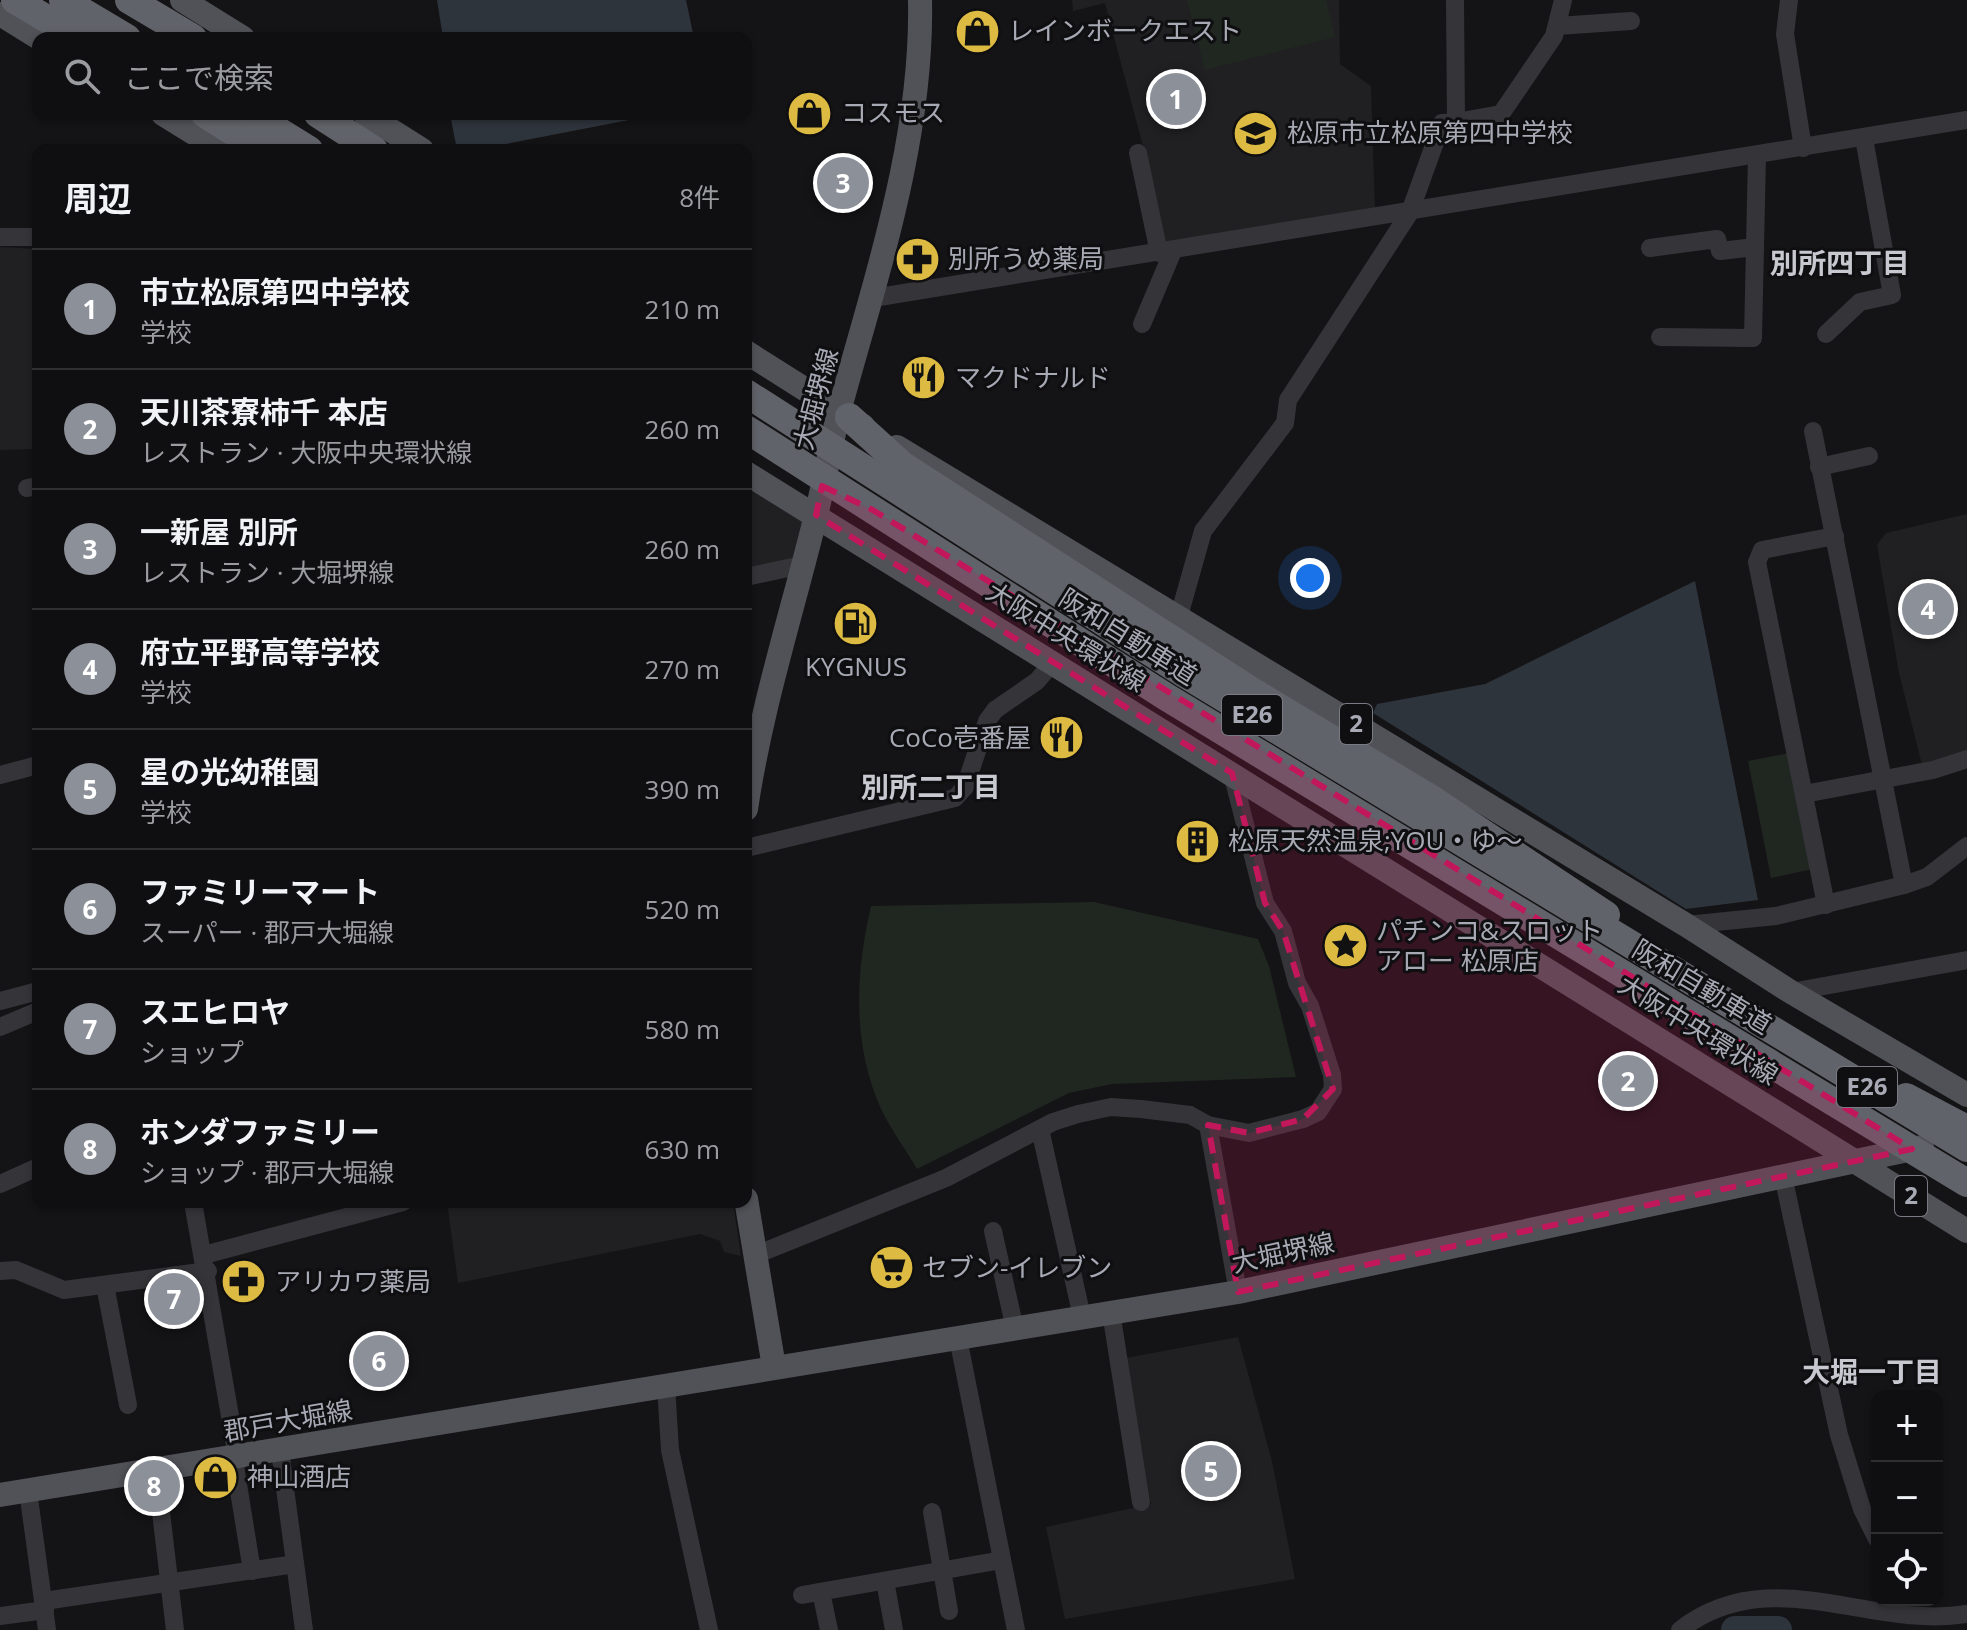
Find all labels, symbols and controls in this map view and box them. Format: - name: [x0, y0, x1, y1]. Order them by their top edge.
- shop icon: レインボークエスト: [953, 7, 1001, 55]
- place label: レインボークエスト: [1008, 12, 1242, 48]
- search box: [32, 32, 752, 120]
- icon: search: [60, 54, 104, 98]
- text: ここで検索: [124, 57, 274, 98]
- pin: 1: [1150, 69, 1202, 129]
- shop icon: コスモス: [786, 89, 834, 137]
- place label: コスモス: [841, 94, 945, 130]
- school or university icon: 松原市立松原第四中学校: [1232, 109, 1280, 157]
- place label: 松原市立松原第四中学校: [1287, 114, 1573, 150]
- pin: 3: [817, 153, 869, 213]
- text: 周辺: [64, 175, 132, 221]
- text: 8件: [679, 179, 720, 215]
- pharmacy icon: 別所うめ薬局: [893, 235, 941, 283]
- place label: 別所うめ薬局: [948, 240, 1104, 276]
- district label: 別所四丁目: [1770, 243, 1910, 281]
- text: 市立松原第四中学校: [140, 271, 410, 312]
- text: 1: [83, 291, 97, 327]
- text: 210 m: [645, 291, 720, 327]
- text: 学校: [140, 314, 192, 350]
- street label: 大堀堺線: [784, 344, 846, 454]
- restaurant icon: マクドナルド: [900, 354, 948, 402]
- place label: マクドナルド: [955, 359, 1111, 395]
- text: 天川茶寮柿千 本店: [140, 391, 388, 432]
- text: 2: [83, 411, 97, 447]
- text: 260 m: [645, 411, 720, 447]
- text: レストラン · 大阪中央環状線: [140, 434, 472, 470]
- text: 一新屋 別所: [140, 511, 298, 552]
- text: 3: [83, 531, 97, 567]
- text: 260 m: [645, 531, 720, 567]
- text: レストラン · 大堀堺線: [140, 554, 394, 590]
- your location: [1290, 558, 1330, 598]
- street label: 大阪中央環状線: [980, 573, 1153, 700]
- pin: 4: [1902, 579, 1954, 639]
- street label: 阪和自動車道: [1053, 580, 1204, 693]
- fuel station icon: KYGNUS: [832, 600, 880, 648]
- text: 府立平野高等学校: [140, 631, 380, 672]
- place label: KYGNUS: [805, 648, 907, 684]
- text: 4: [83, 651, 97, 687]
- text: 270 m: [645, 651, 720, 687]
- text: 学校: [140, 674, 192, 710]
- road number: E26: [1222, 695, 1282, 735]
- road number: 2: [1340, 704, 1372, 744]
- restaurant icon: CoCo壱番屋: [1038, 714, 1086, 762]
- place label: CoCo壱番屋: [889, 719, 1031, 755]
- text: 星の光幼稚園: [140, 751, 320, 792]
- district label: 別所二丁目: [861, 767, 1001, 805]
- text: 5: [83, 771, 97, 807]
- text: 390 m: [645, 771, 720, 807]
- text: 学校: [140, 794, 192, 830]
- building icon: 松原天然温泉;YOU・ゆ〜: [1173, 817, 1221, 865]
- place label: 松原天然温泉;YOU・ゆ〜: [1228, 822, 1523, 858]
- text: ファミリーマート: [140, 871, 380, 912]
- text: 6: [83, 891, 97, 927]
- text: 520 m: [645, 891, 720, 927]
- place label: パチンコ&スロット アロー 松原店: [1376, 912, 1603, 978]
- text: スーパー · 郡戸大堀線: [140, 914, 394, 950]
- place icon: パチンコ&スロット アロー 松原店: [1321, 922, 1369, 970]
- street label: 阪和自動車道: [1626, 931, 1779, 1042]
- street label: 大阪中央環状線: [1612, 966, 1785, 1093]
- text: スエヒロヤ: [140, 991, 290, 1032]
- text: 7: [83, 1011, 97, 1047]
- text: 580 m: [645, 1011, 720, 1047]
- text: ショップ: [140, 1034, 244, 1070]
- pin: 2: [1602, 1051, 1654, 1111]
- road number: E26: [1837, 1067, 1897, 1107]
- text: ホンダファミリー: [140, 1111, 380, 1152]
- text: 8: [83, 1131, 97, 1167]
- text: 630 m: [645, 1131, 720, 1167]
- text: ショップ · 郡戸大堀線: [140, 1154, 394, 1190]
- road number: 2: [1895, 1176, 1927, 1216]
- street label: 大堀堺線: [1228, 1224, 1337, 1280]
- supermarket icon: セブン-イレブン: [867, 1244, 915, 1292]
- place label: セブン-イレブン: [922, 1249, 1112, 1285]
- pharmacy icon: アリカワ薬局: [220, 1258, 268, 1306]
- place label: アリカワ薬局: [275, 1263, 431, 1299]
- pin: 7: [148, 1269, 200, 1329]
- pin: 6: [353, 1331, 405, 1391]
- district label: 大堀一丁目: [1802, 1352, 1942, 1390]
- map controls: [1871, 1390, 1943, 1606]
- button: +: [1871, 1390, 1943, 1462]
- street label: 郡戸大堀線: [221, 1391, 355, 1449]
- pin: 5: [1185, 1441, 1237, 1501]
- shop icon: 神山酒店: [192, 1453, 240, 1501]
- pin: 8: [128, 1456, 180, 1516]
- place label: 神山酒店: [247, 1458, 351, 1494]
- button: −: [1871, 1462, 1943, 1534]
- button: locate: [1871, 1534, 1943, 1606]

